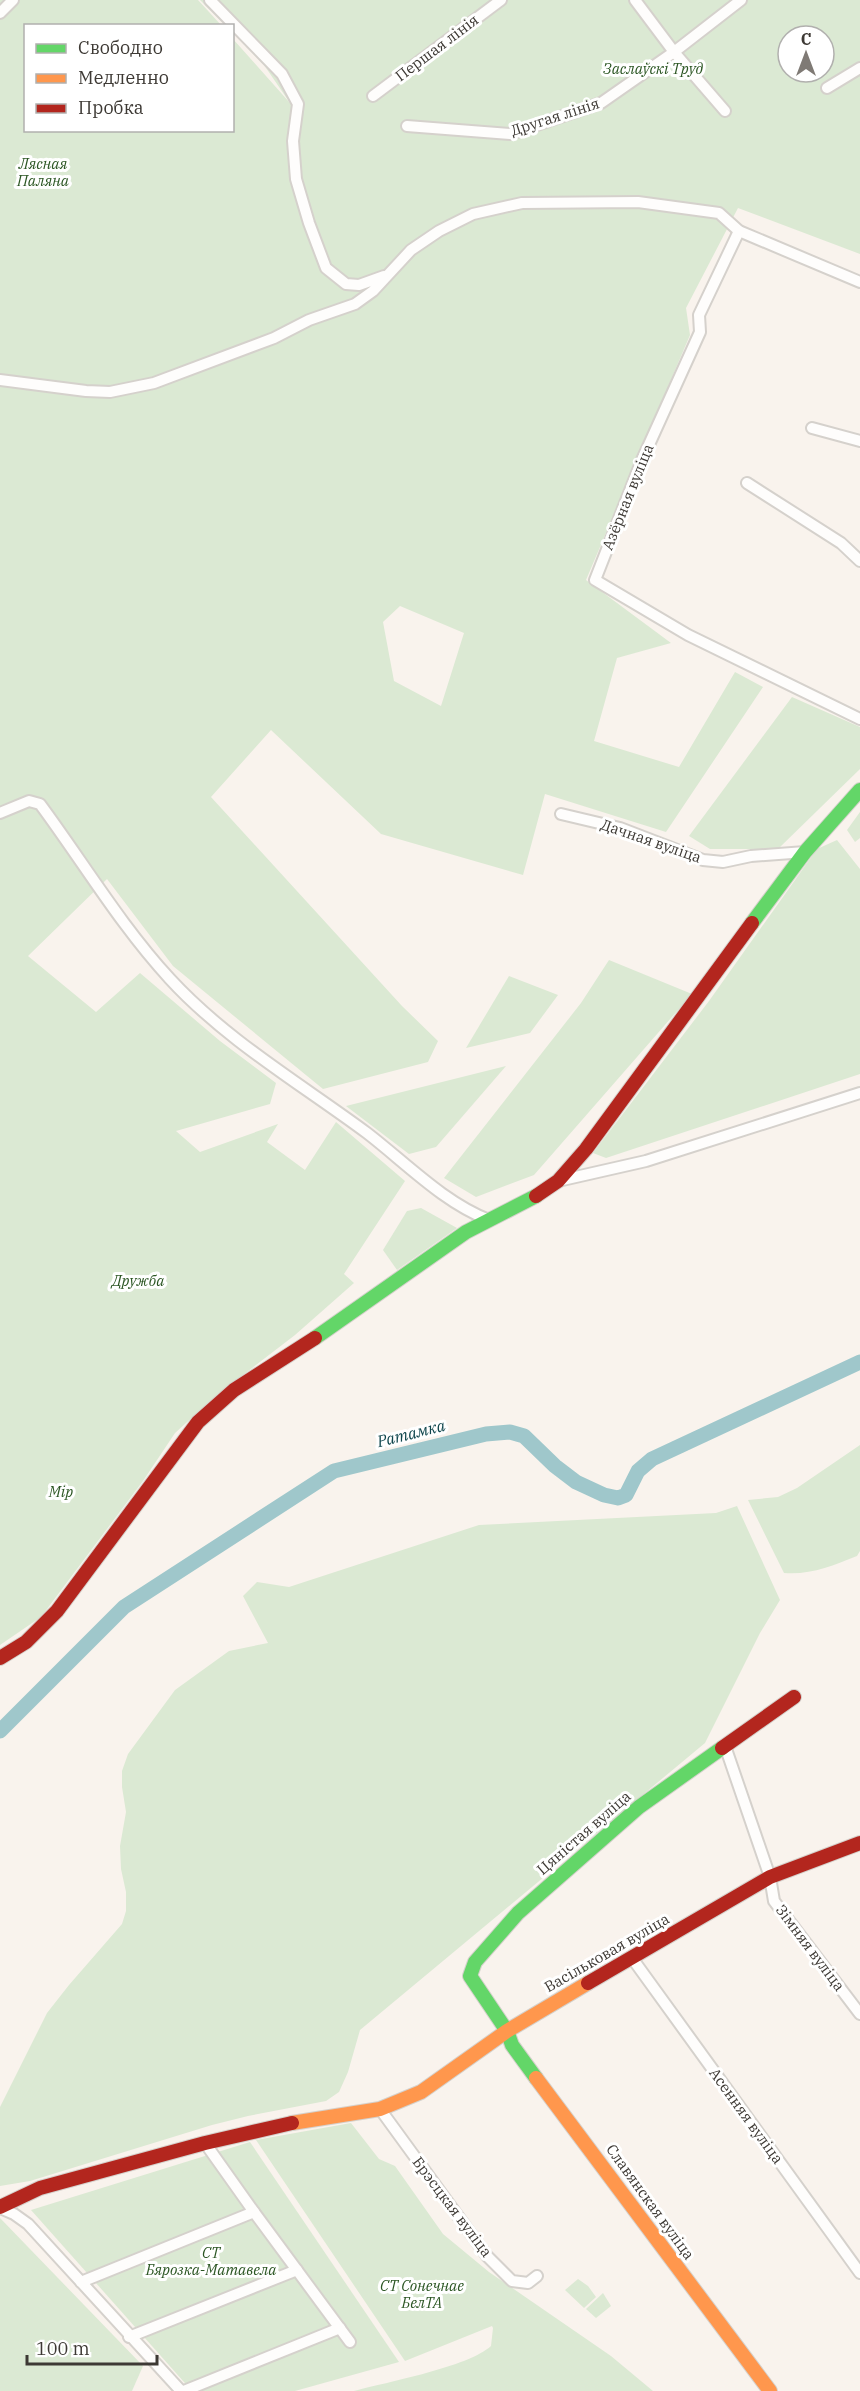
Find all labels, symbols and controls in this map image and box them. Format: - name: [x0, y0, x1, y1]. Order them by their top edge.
- street label: Першая лінія: [391, 10, 482, 85]
- legend: [24, 24, 234, 132]
- north arrow: [776, 24, 836, 84]
- text: С: [801, 29, 811, 49]
- text: Свободно: [78, 36, 163, 59]
- park label: Заслаўскі Труд: [603, 59, 703, 78]
- text: Медленно: [78, 66, 169, 89]
- street label: Другая лінія: [508, 93, 602, 140]
- text: Пробка: [78, 96, 144, 119]
- park label: Лясная Паляна: [16, 154, 70, 190]
- street label: Азёрная вуліца: [598, 441, 657, 553]
- street label: Дачная вуліца: [598, 814, 704, 867]
- park label: Дружба: [110, 1271, 165, 1290]
- water label: Ратамка: [374, 1415, 447, 1451]
- park label: Мір: [48, 1482, 73, 1501]
- street label: Цяністая вуліца: [533, 1787, 635, 1879]
- street label: Зімняя вуліца: [772, 1901, 849, 1995]
- street label: Васільковая вуліца: [541, 1909, 673, 1996]
- street label: Асенняя вуліца: [705, 2064, 788, 2167]
- street label: Славянская вуліца: [602, 2140, 699, 2263]
- street label: Брэсцкая вуліца: [408, 2153, 496, 2261]
- park label: СТ Бярозка-Матавела: [145, 2243, 277, 2279]
- park label: СТ Сонечнае БелТА: [380, 2276, 464, 2312]
- scale bar: [27, 2328, 158, 2366]
- text: 100 m: [36, 2337, 90, 2360]

